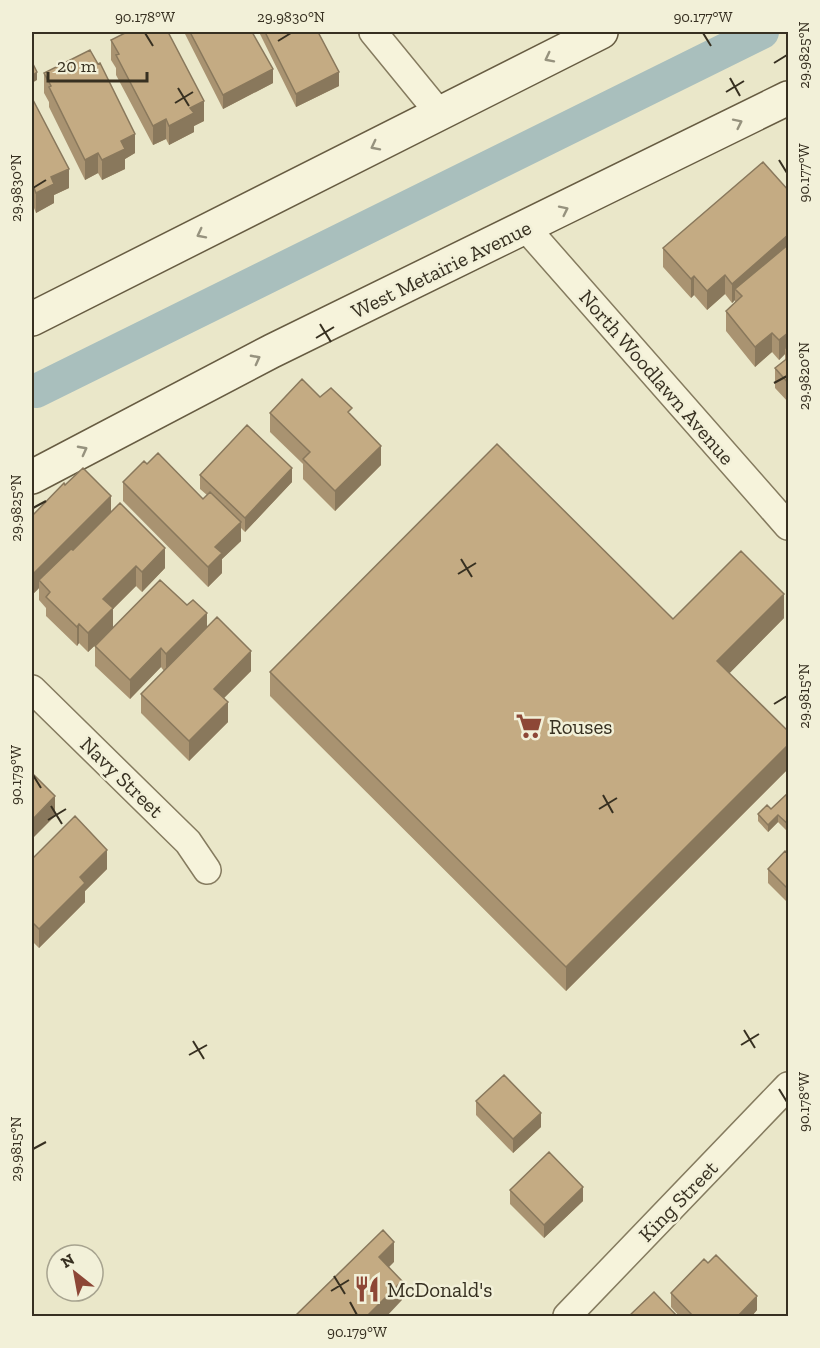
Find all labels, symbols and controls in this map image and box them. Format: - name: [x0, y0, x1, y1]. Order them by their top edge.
- text: 90.178°W: [115, 8, 175, 26]
- text: 29.9830°N: [257, 8, 325, 26]
- text: 90.177°W: [673, 8, 733, 26]
- text: 29.9825°N: [795, 21, 813, 89]
- scale bar: [48, 45, 147, 83]
- one-way arrow: [544, 51, 555, 62]
- text: 20 m: [57, 55, 97, 77]
- one-way arrow: [732, 119, 743, 130]
- one-way arrow: [370, 139, 381, 151]
- text: 90.177°W: [795, 143, 813, 203]
- text: 29.9830°N: [7, 154, 25, 222]
- one-way arrow: [557, 205, 568, 217]
- street label: West Metairie Avenue: [347, 214, 535, 323]
- one-way arrow: [196, 227, 207, 238]
- street label: North Woodlawn Avenue: [574, 284, 740, 470]
- text: 29.9820°N: [795, 342, 813, 410]
- one-way arrow: [250, 355, 260, 366]
- one-way arrow: [77, 446, 88, 457]
- text: 29.9825°N: [7, 474, 25, 542]
- text: 29.9815°N: [795, 663, 813, 729]
- supermarket icon: Rouses: [514, 711, 544, 741]
- place label: Rouses: [549, 714, 613, 739]
- street label: Navy Street: [75, 731, 169, 823]
- text: 90.179°W: [7, 745, 25, 805]
- text: 90.178°W: [795, 1072, 813, 1132]
- text: 29.9815°N: [7, 1116, 25, 1182]
- street label: King Street: [633, 1155, 723, 1247]
- north arrow: [45, 1243, 105, 1303]
- text: N: [57, 1249, 78, 1272]
- restaurant icon: McDonald's: [352, 1274, 382, 1304]
- place label: McDonald's: [387, 1277, 492, 1302]
- text: 90.179°W: [327, 1323, 387, 1341]

